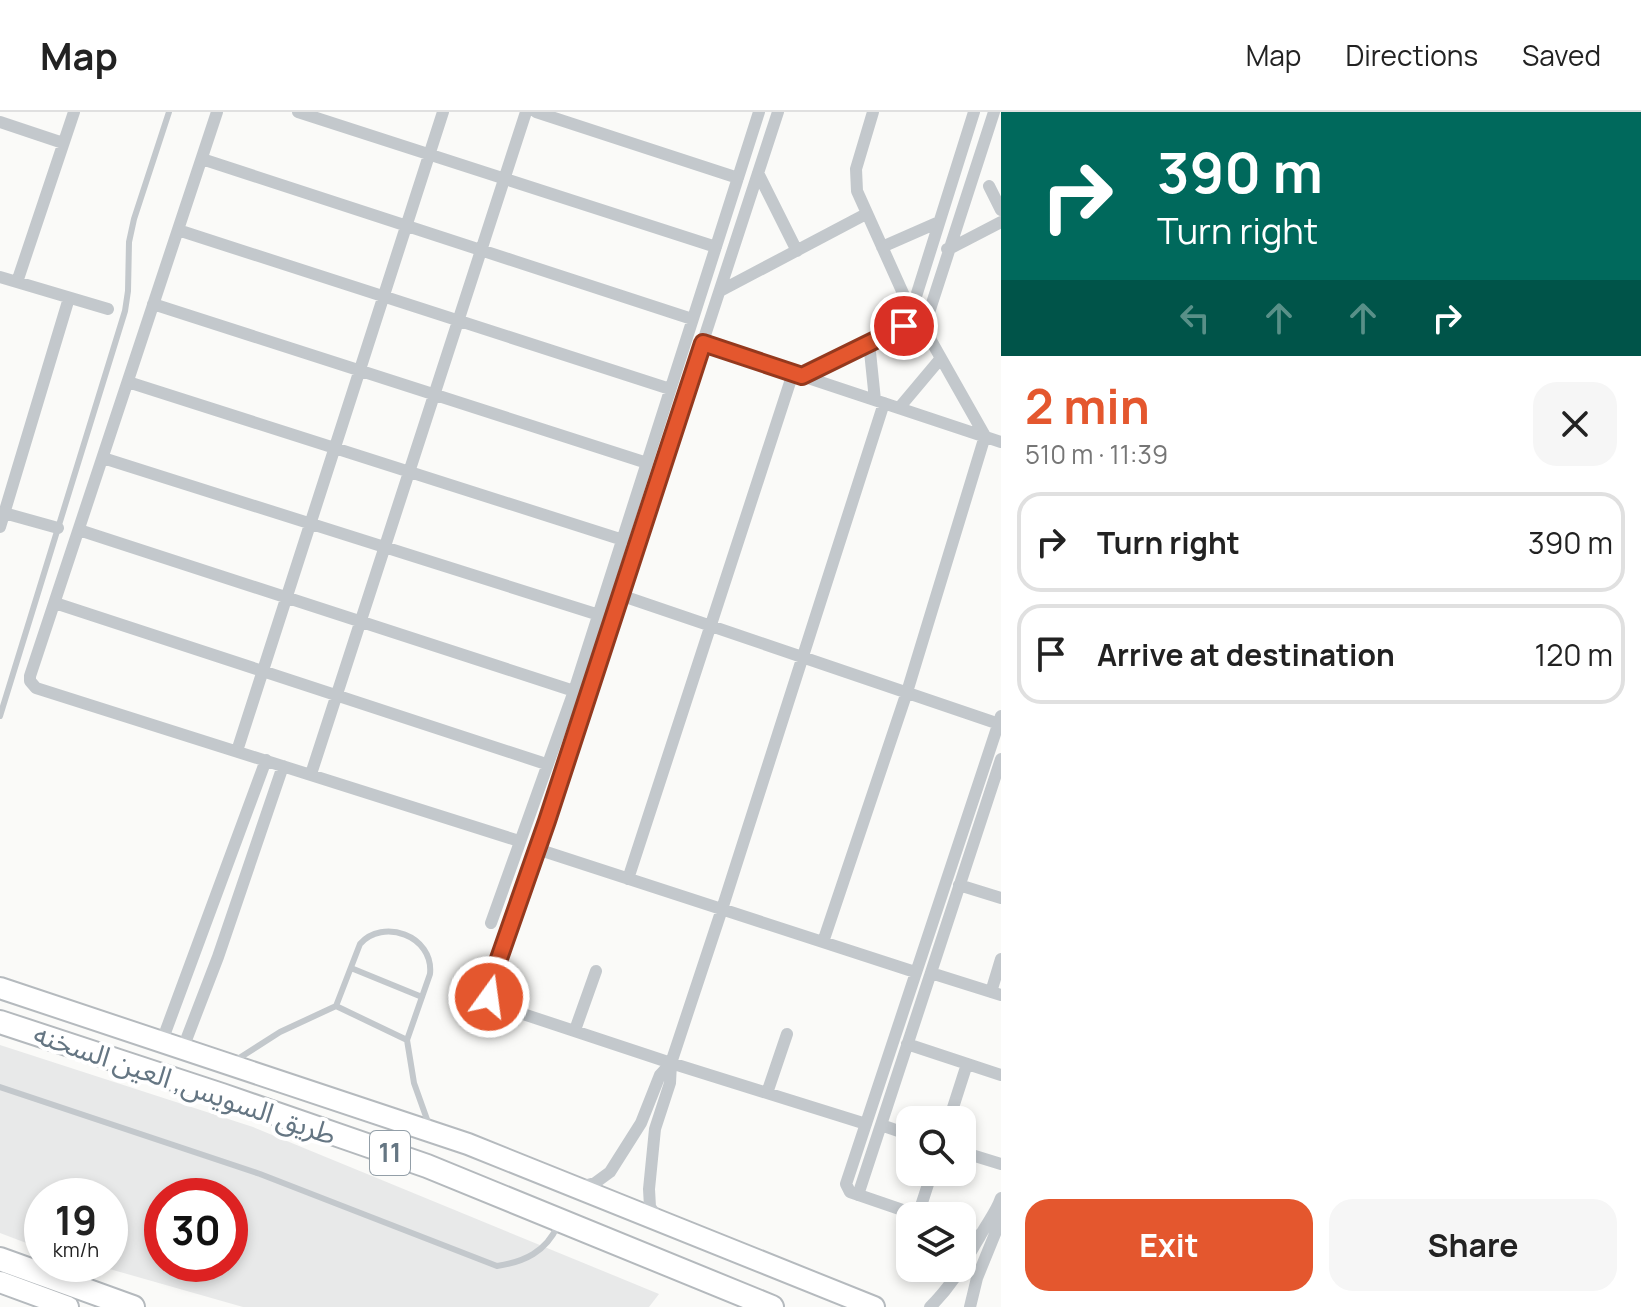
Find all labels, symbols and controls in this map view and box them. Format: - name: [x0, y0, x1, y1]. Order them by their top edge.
- text: Map: [40, 29, 118, 81]
- text: Map: [1246, 36, 1301, 74]
- text: Directions: [1345, 36, 1478, 74]
- text: Saved: [1522, 36, 1601, 74]
- text: 390 m: [1157, 133, 1323, 210]
- icon: right: [1025, 144, 1129, 248]
- text: Turn right: [1157, 206, 1318, 255]
- pin: [870, 292, 938, 360]
- icon: left: [1173, 296, 1217, 340]
- icon: ahead: [1257, 296, 1301, 340]
- icon: ahead: [1341, 296, 1385, 340]
- icon: right: [1425, 296, 1469, 340]
- icon: arrive: [882, 304, 926, 348]
- text: 2 min: [1025, 373, 1150, 438]
- button: close: [1533, 382, 1617, 466]
- text: 510 m · 11:39: [1025, 436, 1168, 472]
- icon: right: [1029, 520, 1073, 564]
- text: Turn right: [1097, 522, 1240, 563]
- text: 390 m: [1528, 522, 1613, 563]
- icon: arrive: [1029, 632, 1073, 676]
- text: Arrive at destination: [1097, 634, 1395, 675]
- text: 120 m: [1534, 634, 1613, 675]
- position arrow: [447, 955, 531, 1039]
- street label: طريق السويس, العين السخنه: [29, 1013, 342, 1153]
- map controls: [896, 1106, 976, 1282]
- button: search: [896, 1106, 976, 1186]
- road number: 11: [370, 1131, 410, 1175]
- speed limit sign: 30: [144, 1178, 248, 1282]
- text: 19: [55, 1192, 97, 1247]
- button: Exit: [1025, 1199, 1313, 1291]
- button: Share: [1329, 1199, 1617, 1291]
- button: layers: [896, 1202, 976, 1282]
- text: km/h: [53, 1236, 99, 1263]

